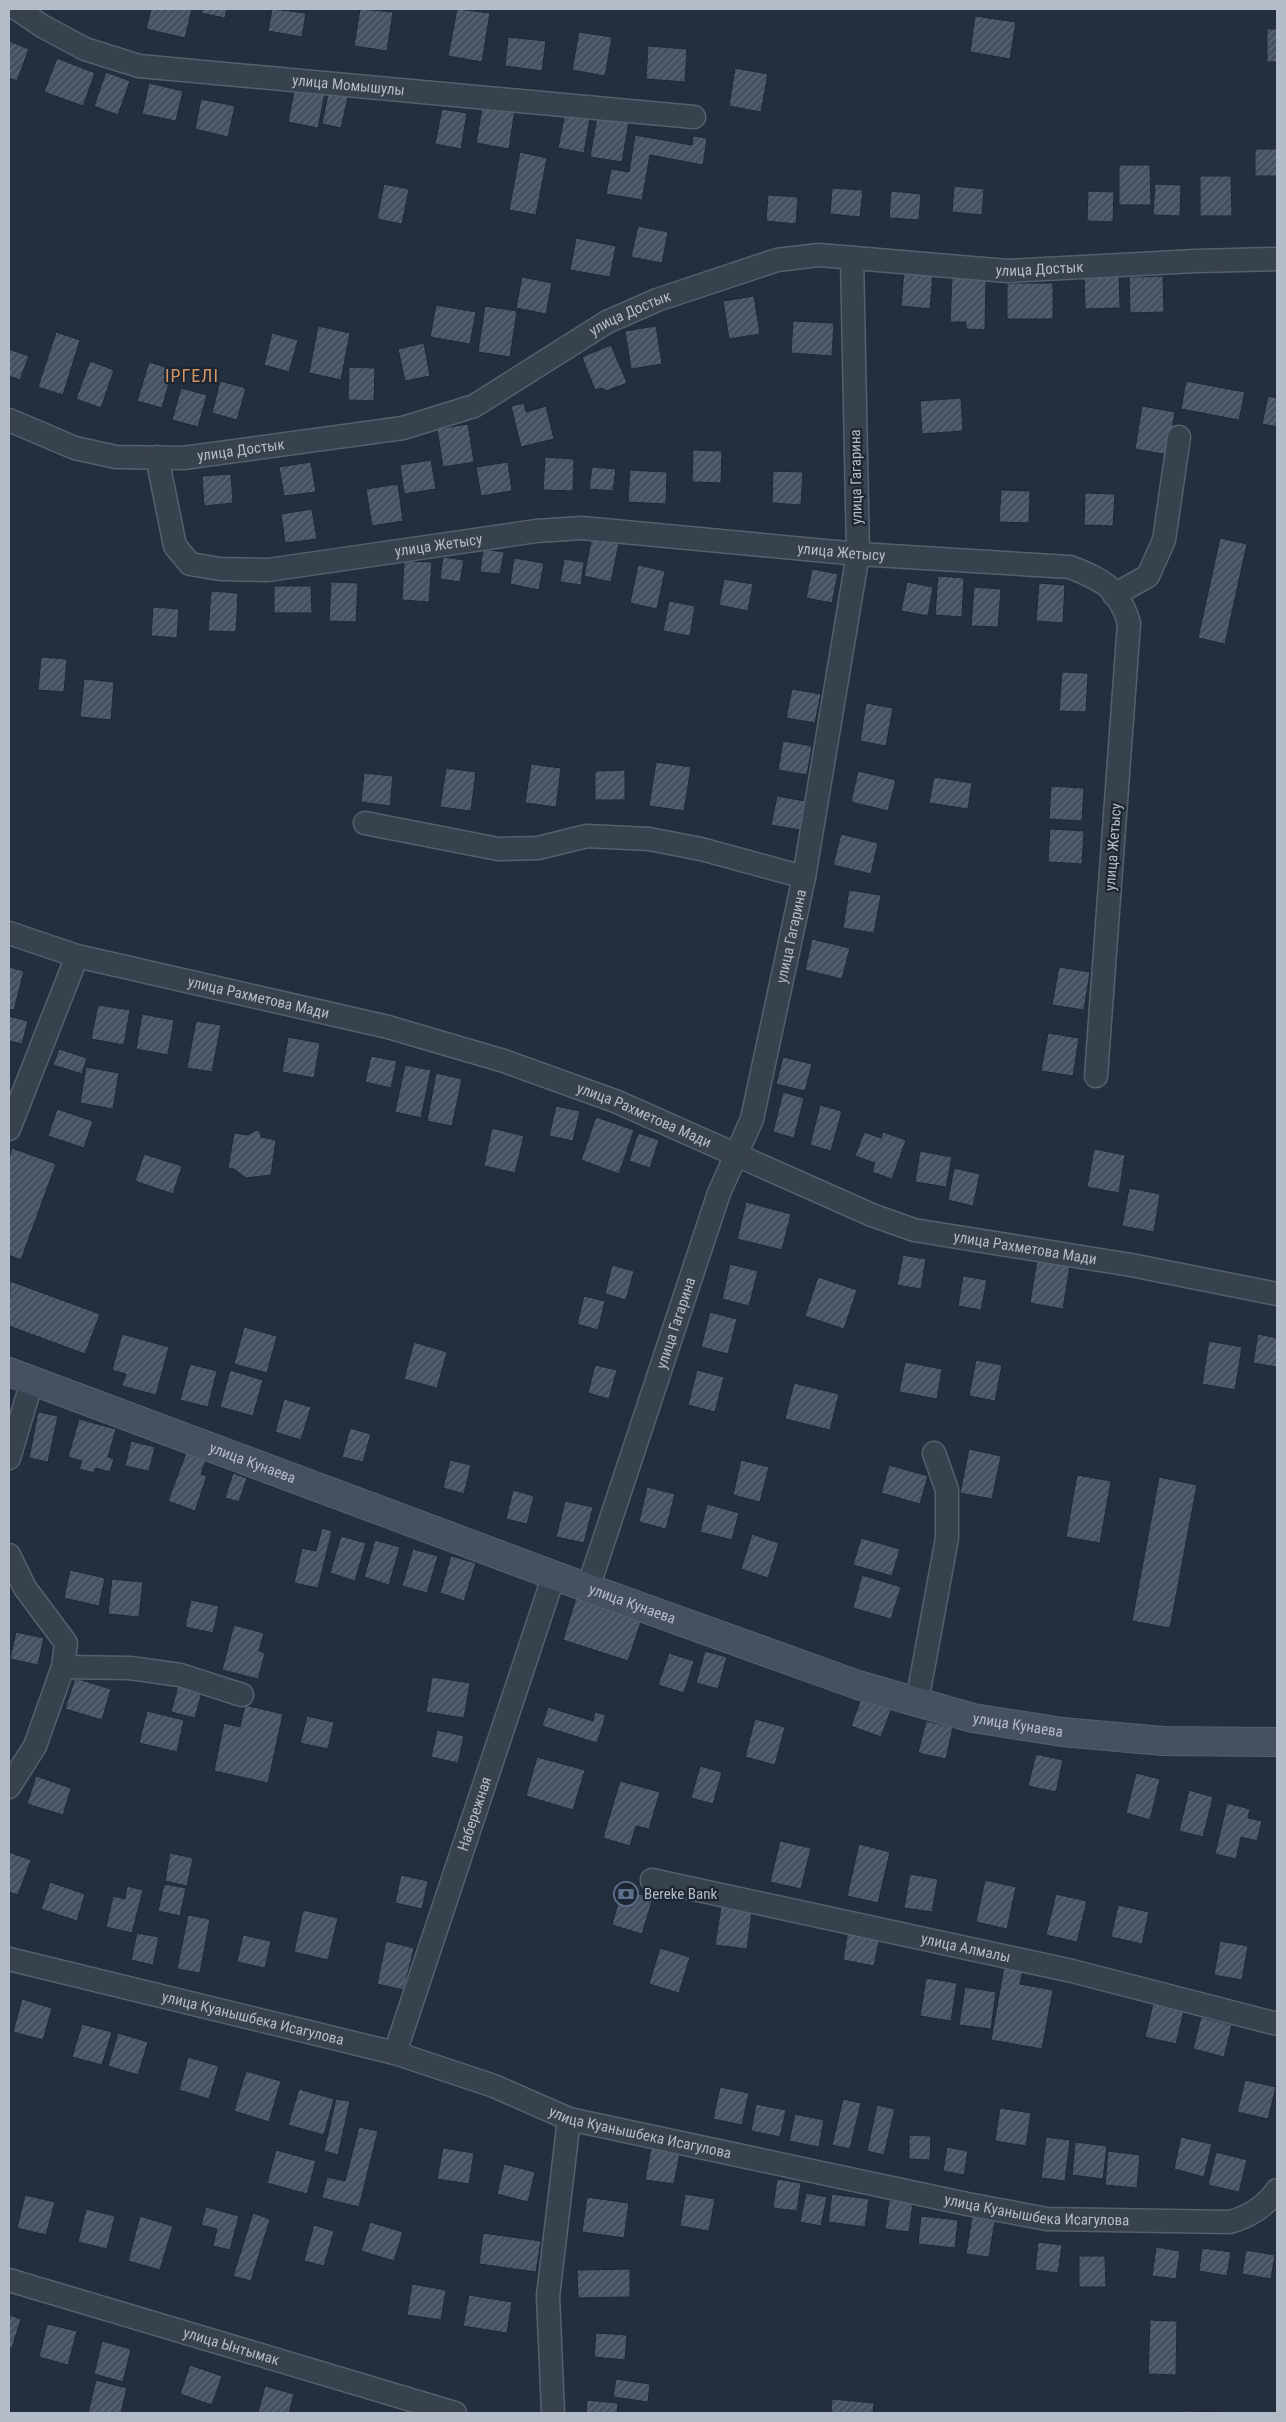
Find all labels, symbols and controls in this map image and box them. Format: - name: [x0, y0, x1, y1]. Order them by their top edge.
- street label: улица Момышулы: [291, 71, 406, 99]
- street label: улица Достык: [995, 258, 1084, 280]
- street label: улица Достык: [586, 287, 673, 340]
- district label: ІРГЕЛІ: [165, 365, 219, 386]
- street label: улица Гагарина: [846, 429, 866, 525]
- street label: улица Достык: [196, 435, 286, 465]
- street label: улица Жетысу: [394, 530, 483, 560]
- street label: улица Жетысу: [797, 539, 886, 565]
- street label: улица Жетысу: [1101, 802, 1125, 892]
- street label: улица Гагарина: [772, 888, 810, 985]
- street label: улица Рахметова Мади: [186, 973, 331, 1022]
- street label: улица Рахметова Мади: [574, 1079, 714, 1152]
- street label: улица Рахметова Мади: [952, 1228, 1098, 1268]
- street label: улица Гагарина: [652, 1275, 699, 1371]
- street label: улица Кунаева: [207, 1439, 298, 1487]
- street label: улица Кунаева: [587, 1580, 678, 1628]
- street label: улица Кунаева: [972, 1709, 1064, 1741]
- street label: Набережная: [454, 1774, 495, 1853]
- bank icon: Bereke Bank: [613, 1881, 639, 1907]
- place label: Bereke Bank: [644, 1885, 717, 1903]
- street label: улица Алмалы: [919, 1930, 1012, 1966]
- street label: улица Куанышбека Исагулова: [160, 1988, 346, 2049]
- street label: улица Куанышбека Исагулова: [546, 2102, 733, 2162]
- street label: улица Куанышбека Исагулова: [943, 2190, 1130, 2229]
- street label: улица Ынтымак: [181, 2323, 282, 2369]

